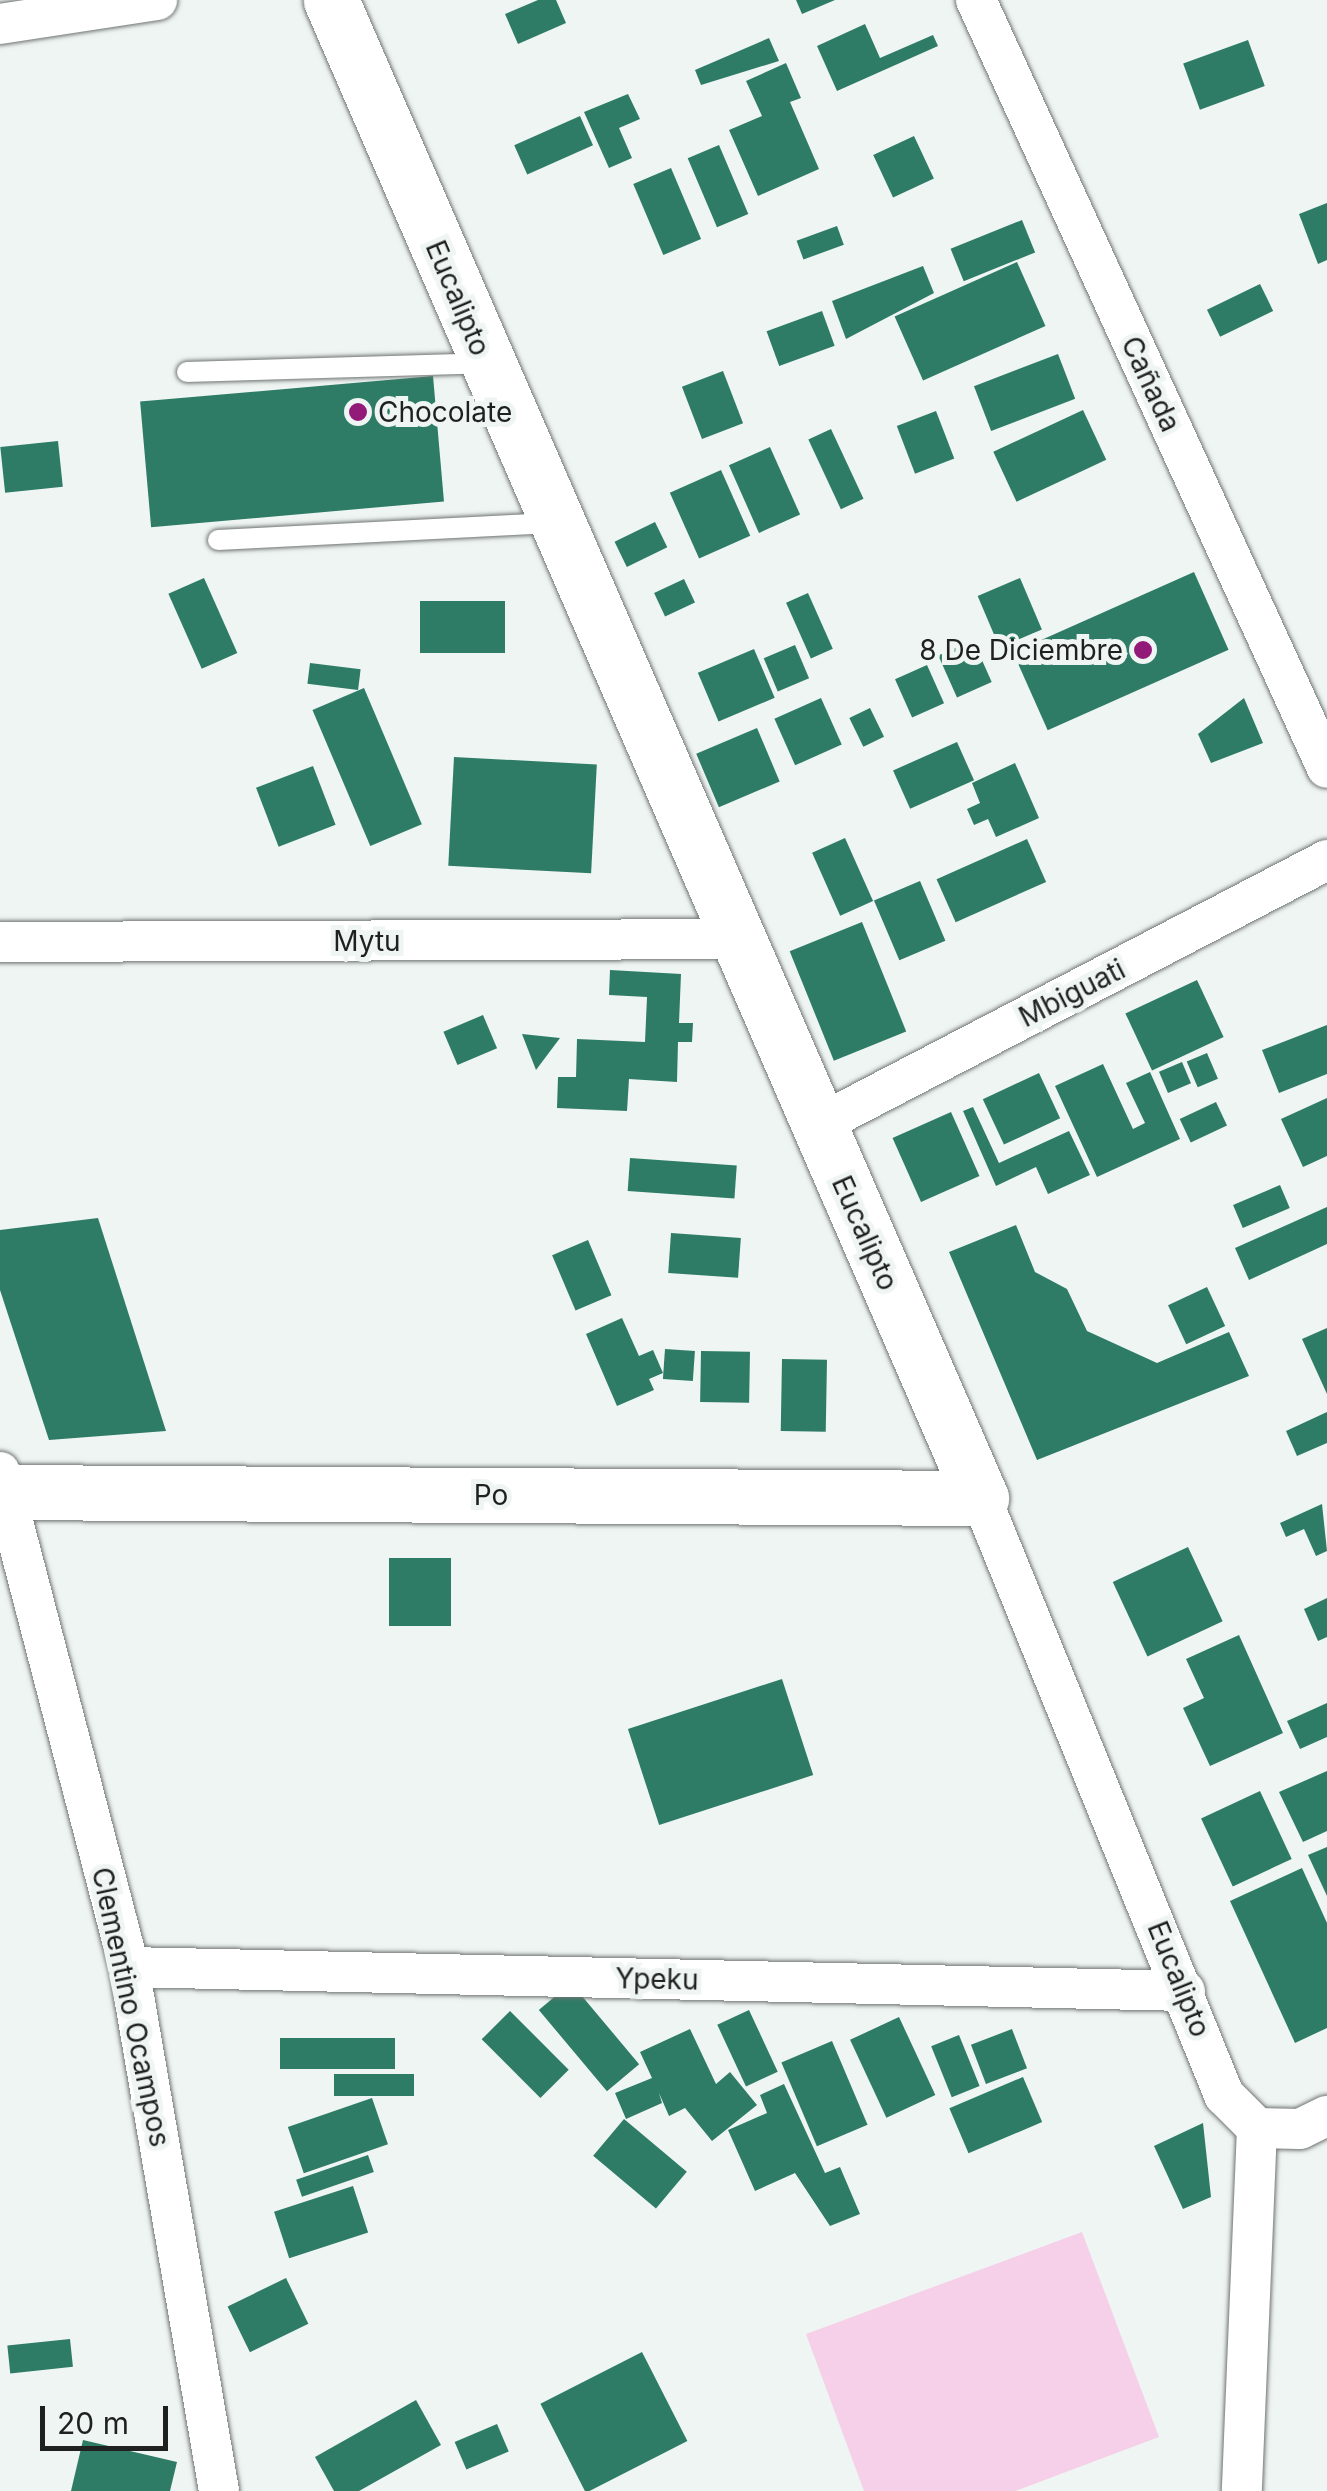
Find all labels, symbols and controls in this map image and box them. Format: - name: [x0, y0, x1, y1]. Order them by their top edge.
- street label: Eucalipto: [419, 235, 497, 361]
- street label: Cañada: [1114, 331, 1188, 437]
- place label: Chocolate: [378, 395, 512, 429]
- marker: Chocolate: [347, 401, 369, 423]
- place label: 8 De Diciembre: [919, 633, 1123, 667]
- marker: 8 De Diciembre: [1132, 639, 1154, 661]
- street label: Mytu: [333, 924, 401, 958]
- street label: Mbiguati: [1013, 952, 1131, 1034]
- street label: Eucalipto: [825, 1171, 905, 1295]
- street label: Po: [474, 1478, 508, 1512]
- street label: Clementino Ocampos: [85, 1864, 177, 2150]
- street label: Eucalipto: [1141, 1916, 1217, 2042]
- street label: Ypeku: [615, 1961, 699, 1997]
- scale bar: [45, 2386, 172, 2448]
- text: 20 m: [57, 2405, 129, 2441]

